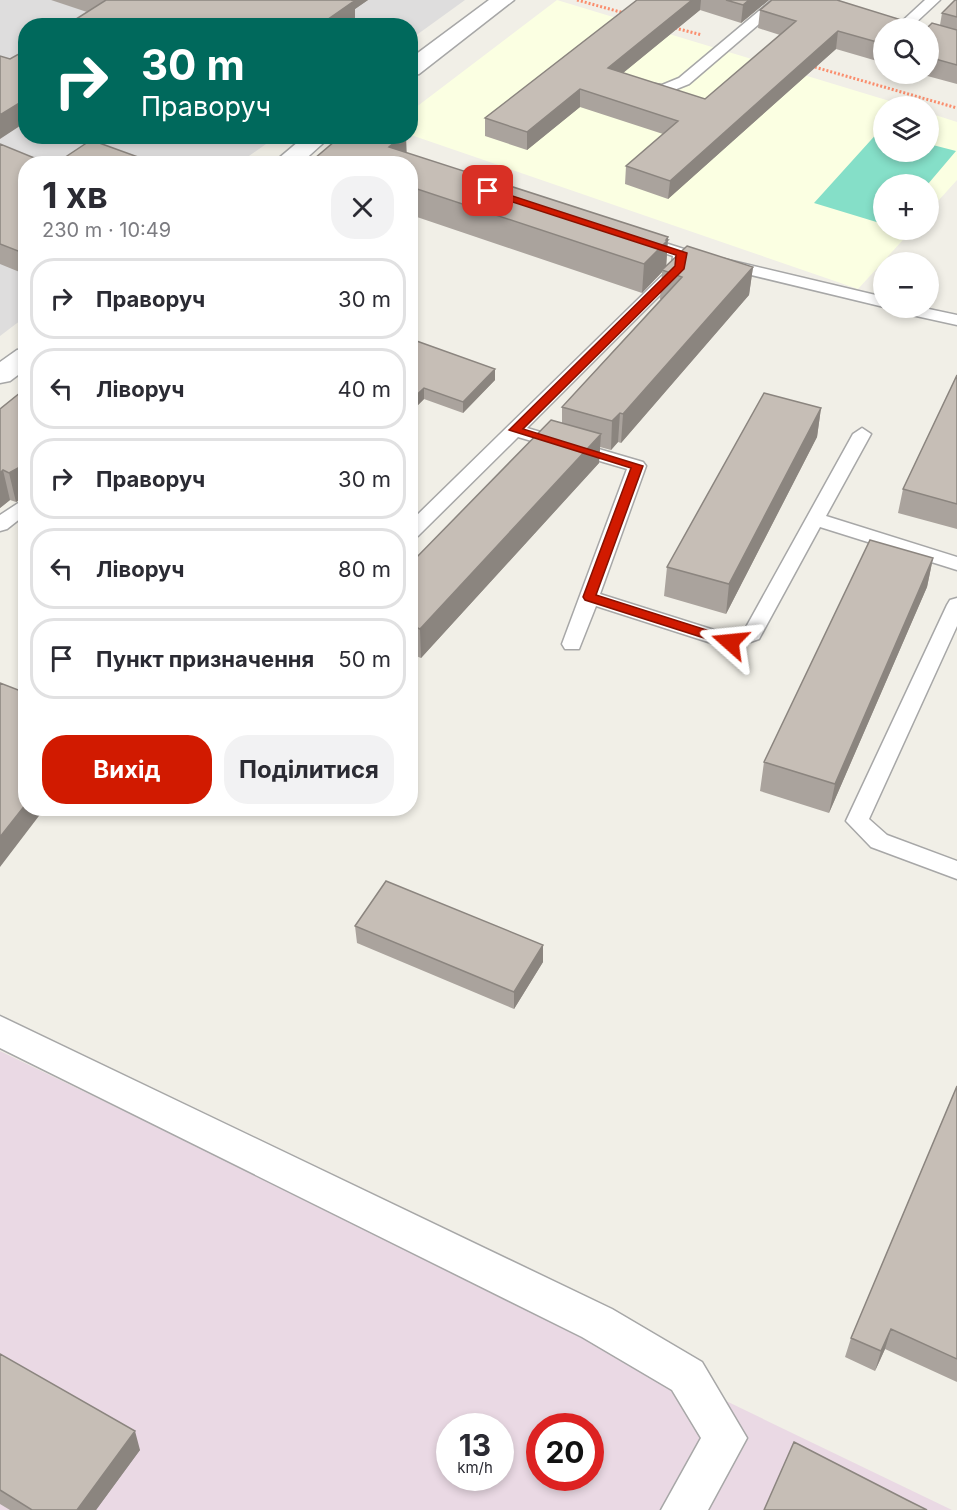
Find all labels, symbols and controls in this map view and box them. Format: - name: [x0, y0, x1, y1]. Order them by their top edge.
- map controls: [873, 18, 939, 318]
- button: search: [873, 18, 939, 84]
- text: 30 m: [141, 39, 245, 90]
- icon: right: [42, 42, 120, 120]
- text: Праворуч: [141, 90, 271, 123]
- button: layers: [873, 96, 939, 162]
- pin: [462, 165, 513, 216]
- text: 1 хв: [42, 173, 108, 217]
- icon: arrive: [471, 174, 504, 207]
- button: +: [873, 174, 939, 240]
- button: close: [331, 176, 394, 239]
- text: 230 m · 10:49: [42, 218, 171, 242]
- button: −: [873, 252, 939, 318]
- icon: right: [45, 282, 78, 315]
- text: Праворуч: [96, 286, 205, 312]
- text: 30 m: [338, 286, 391, 312]
- icon: left: [45, 372, 78, 405]
- text: Ліворуч: [96, 376, 184, 402]
- text: 40 m: [337, 376, 391, 402]
- icon: right: [45, 462, 78, 495]
- text: Праворуч: [96, 466, 205, 492]
- text: 30 m: [338, 466, 391, 492]
- icon: left: [45, 552, 78, 585]
- text: Ліворуч: [96, 556, 184, 582]
- text: 80 m: [338, 556, 391, 582]
- position arrow: [698, 610, 762, 674]
- icon: arrive: [45, 642, 78, 675]
- text: Пункт призначення: [96, 646, 314, 672]
- text: 50 m: [338, 646, 391, 672]
- button: Вихід: [42, 735, 212, 804]
- button: Поділитися: [224, 735, 394, 804]
- speed limit sign: 20: [526, 1413, 604, 1491]
- text: 13: [459, 1427, 491, 1463]
- text: km/h: [457, 1458, 493, 1477]

